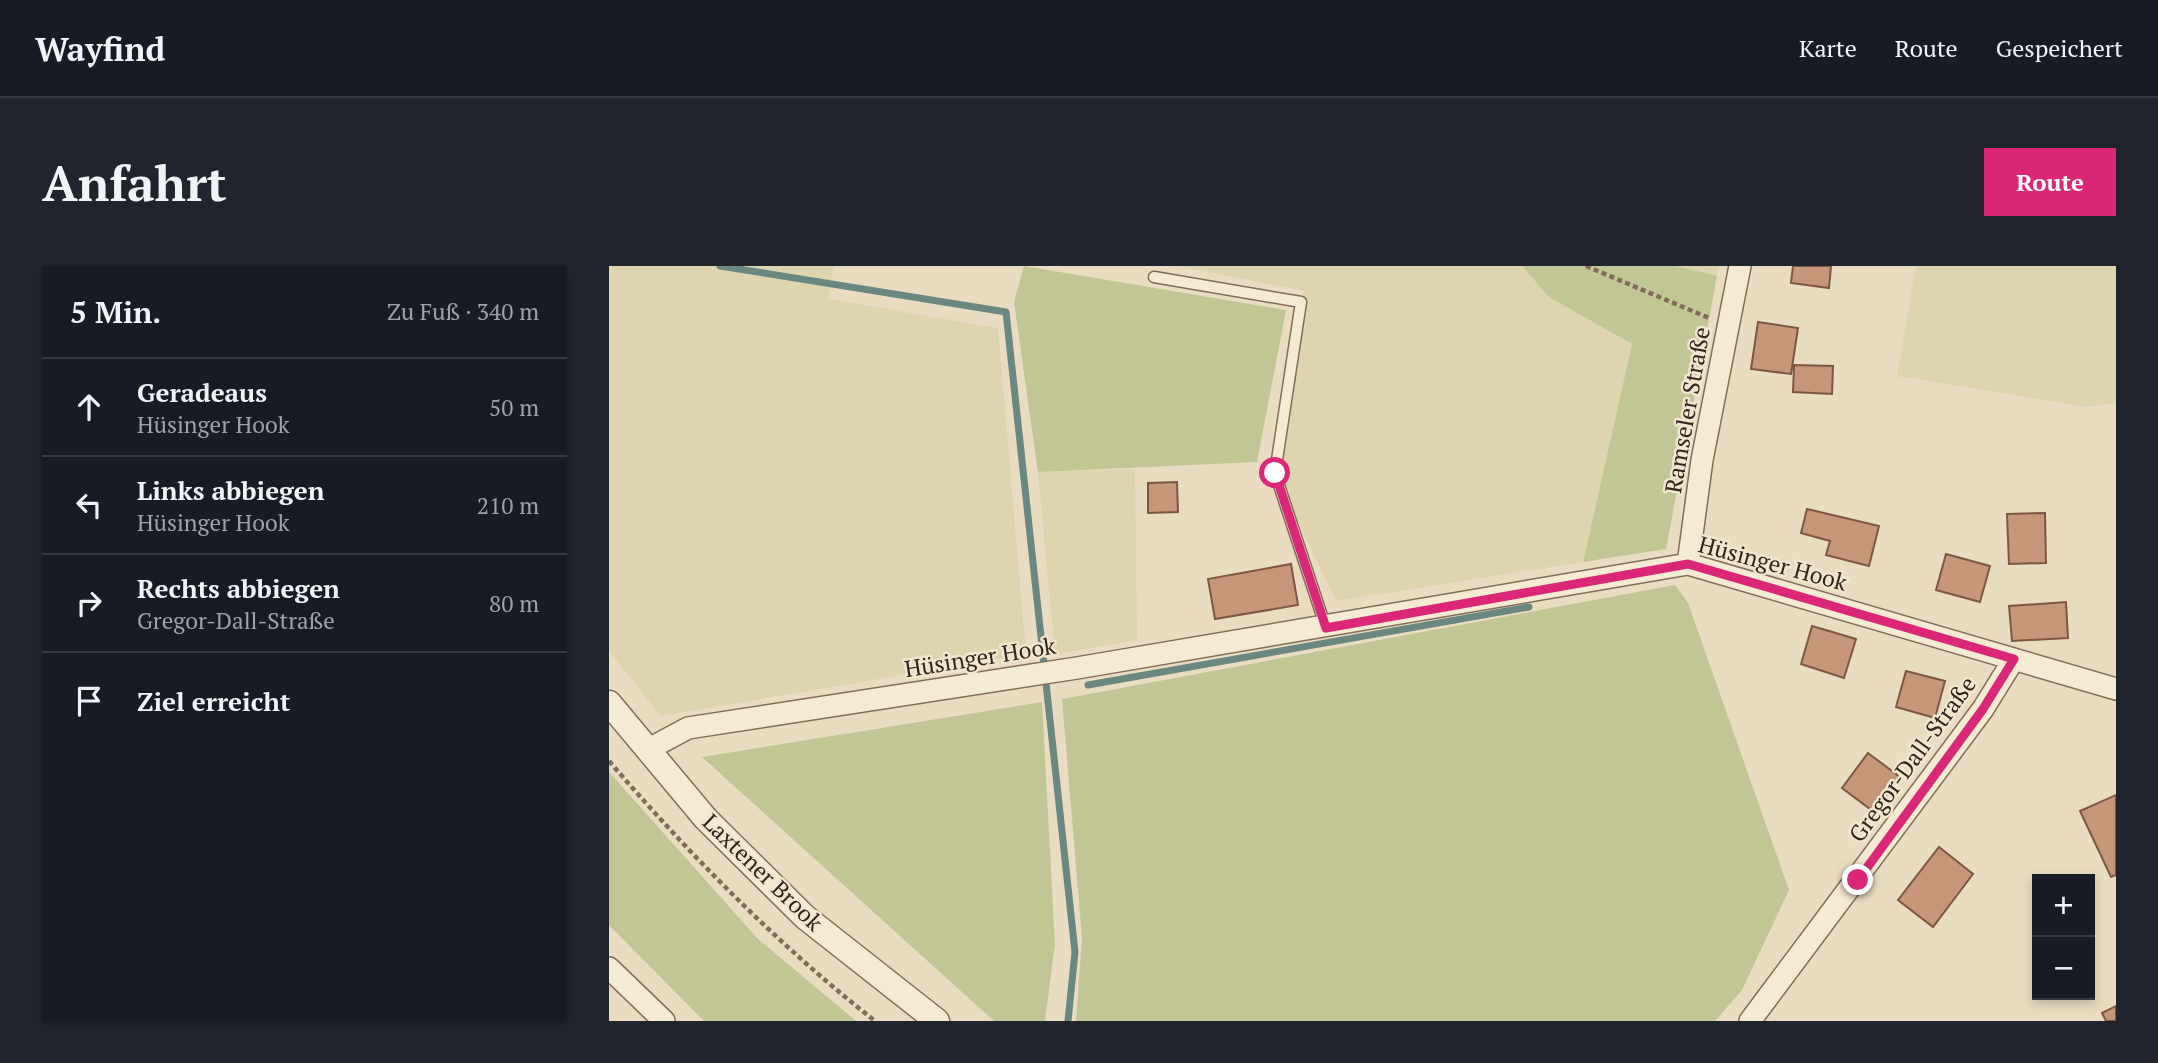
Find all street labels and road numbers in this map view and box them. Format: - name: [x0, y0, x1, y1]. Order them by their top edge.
- street label: Ramseler Straße: [1657, 325, 1717, 495]
- street label: Hüsinger Hook: [1695, 528, 1851, 598]
- street label: Hüsinger Hook: [902, 630, 1058, 684]
- street label: Gregor-Dall-Straße: [1841, 670, 1983, 848]
- street label: Laxtener Brook: [696, 807, 830, 937]

